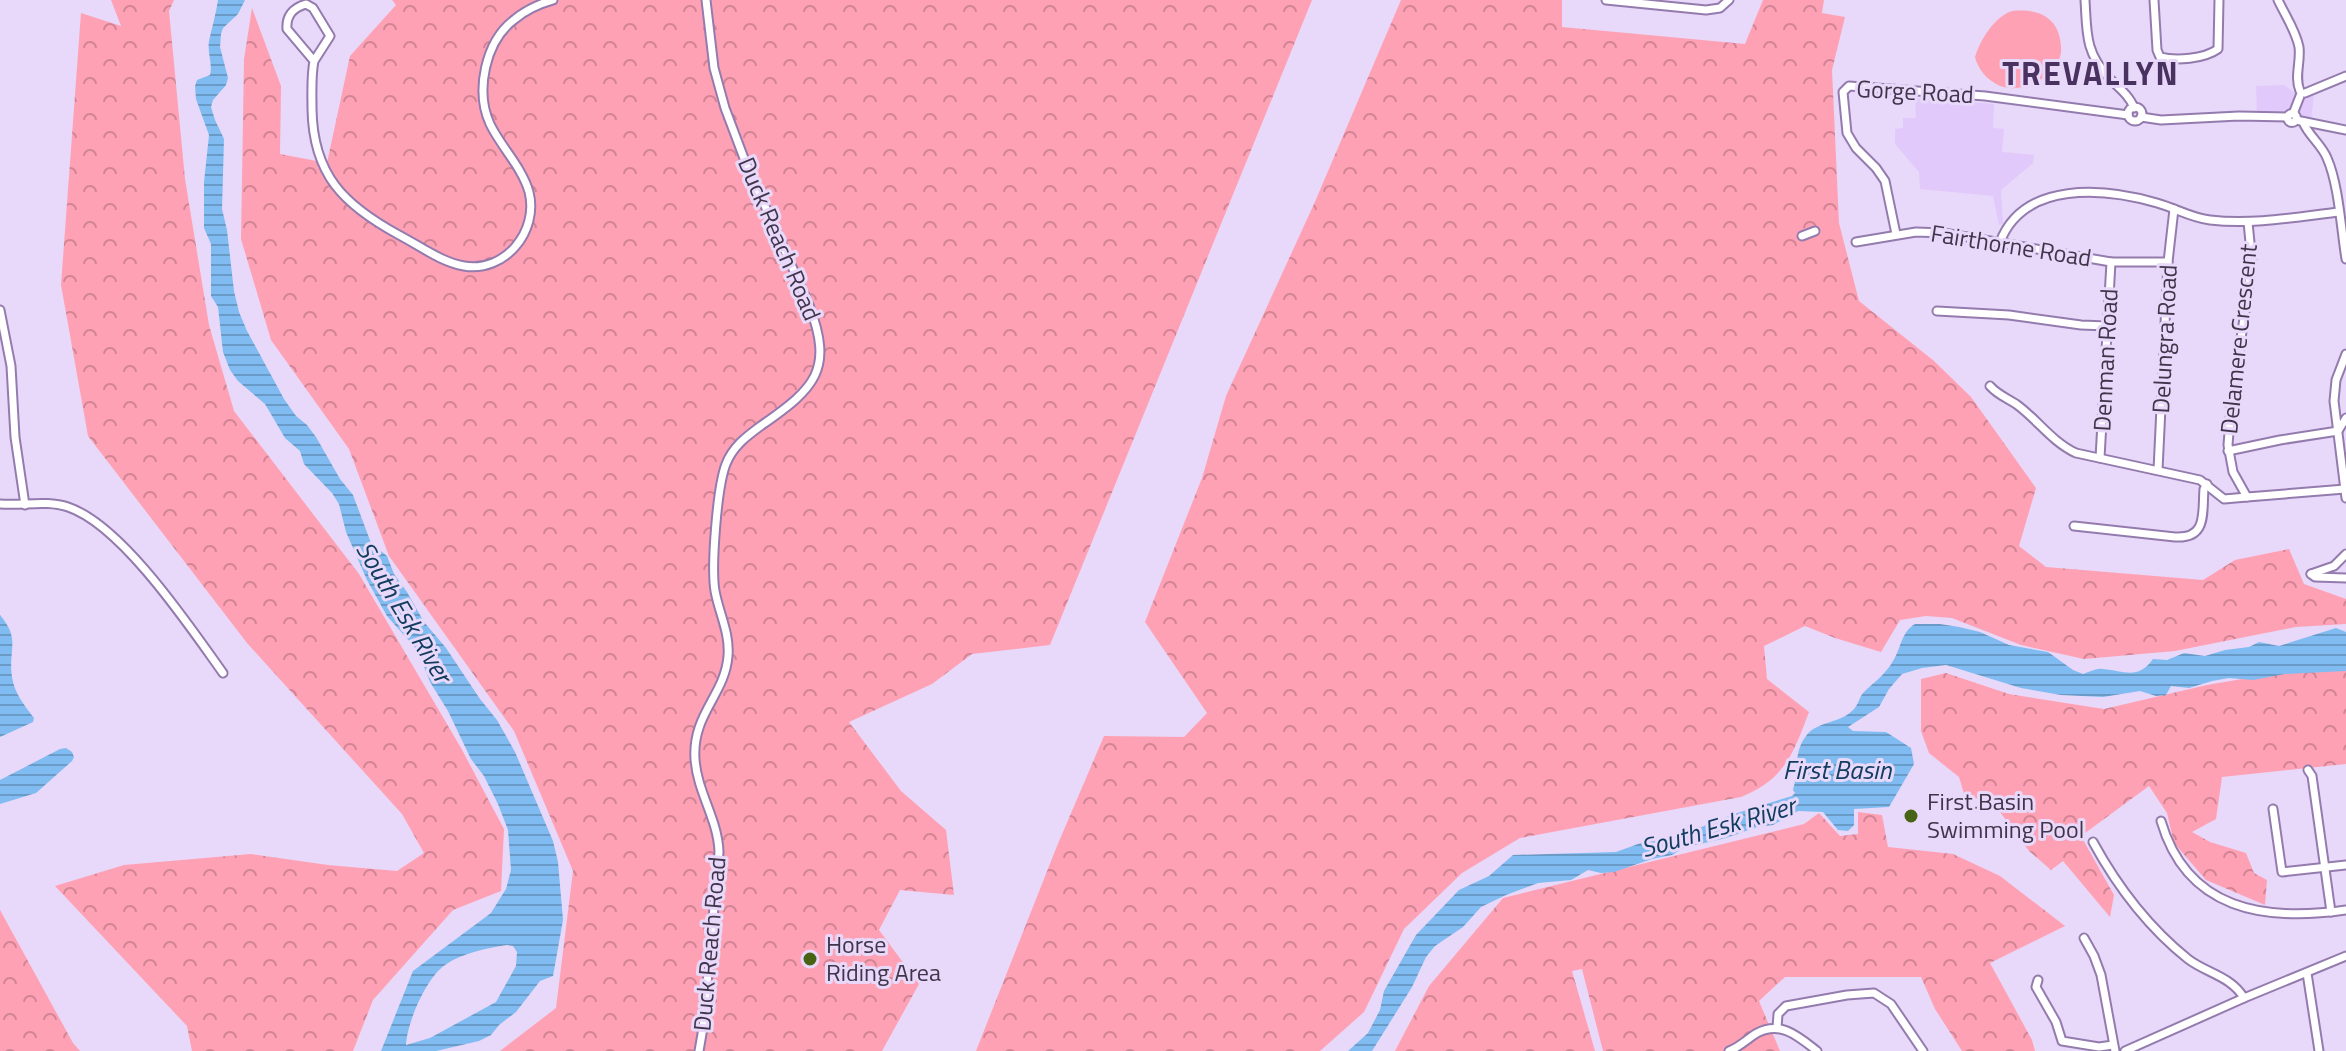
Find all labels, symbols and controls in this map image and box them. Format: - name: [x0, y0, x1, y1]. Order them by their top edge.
- district label: TREVALLYN: [2002, 49, 2180, 97]
- street label: Gorge Road: [1856, 70, 1975, 112]
- street label: Duck Reach Road: [729, 151, 831, 326]
- street label: Fairthorne Road: [1928, 215, 2094, 275]
- street label: Delamere Crescent: [2210, 242, 2266, 436]
- street label: Delungra Road: [2142, 264, 2186, 414]
- street label: Denman Road: [2083, 288, 2127, 432]
- water label: South Esk River: [347, 534, 464, 692]
- water label: First Basin: [1783, 750, 1892, 789]
- place label: First Basin Swimming Pool: [1927, 783, 2084, 847]
- water label: South Esk River: [1636, 785, 1802, 867]
- marker: First Basin Swimming Pool: [1902, 807, 1920, 825]
- street label: Duck Reach Road: [683, 855, 735, 1033]
- place label: Horse Riding Area: [826, 926, 941, 990]
- marker: Horse Riding Area: [801, 950, 819, 968]

